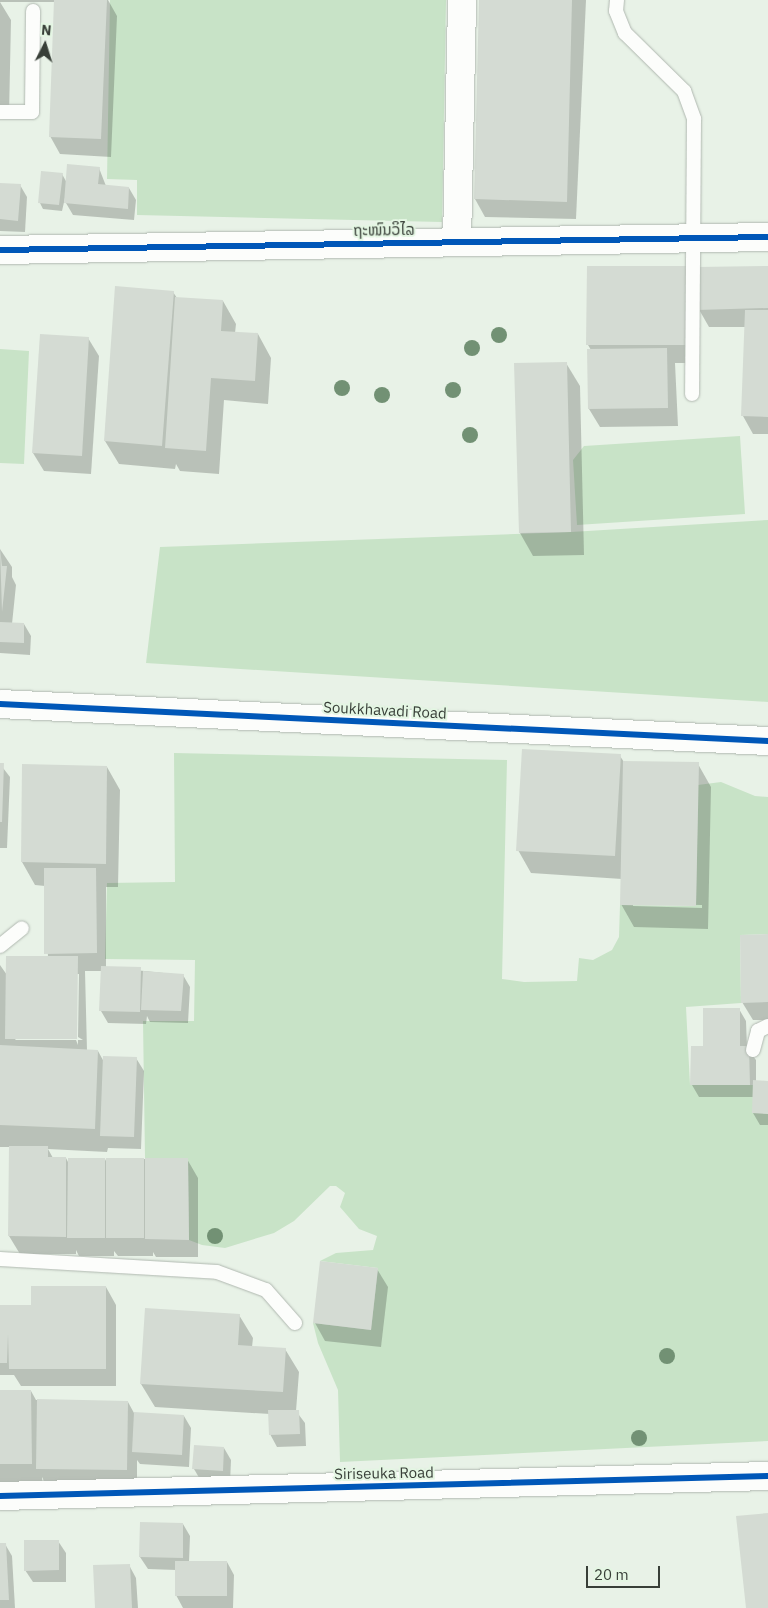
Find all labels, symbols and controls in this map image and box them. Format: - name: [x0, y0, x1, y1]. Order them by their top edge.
- north arrow: [20, 20, 70, 70]
- text: N: [40, 21, 52, 39]
- street label: ຖະໜົນວິໄລ: [353, 220, 415, 240]
- street label: Soukkhavadi Road: [323, 698, 447, 722]
- street label: Siriseuka Road: [334, 1463, 434, 1483]
- scale bar: [588, 1556, 662, 1588]
- text: 20 m: [594, 1565, 629, 1584]

